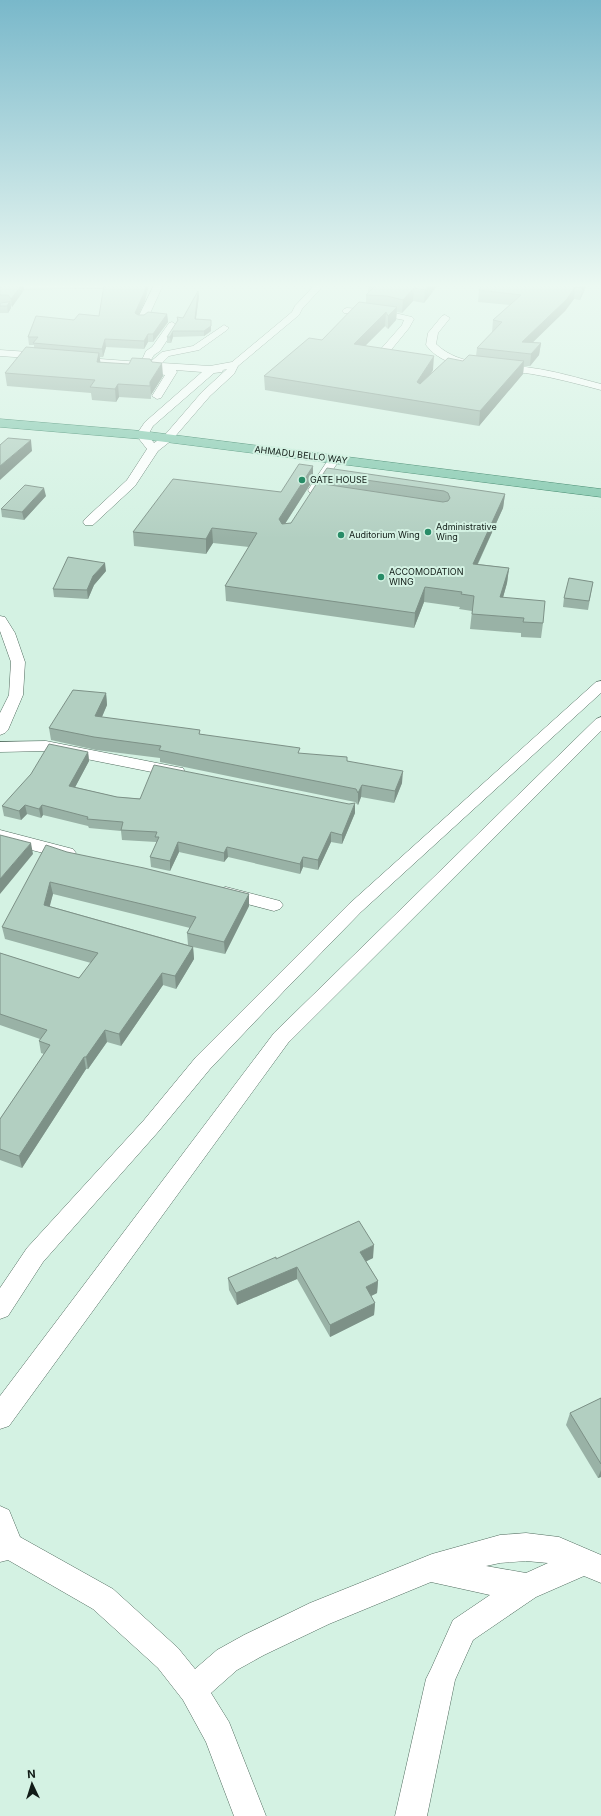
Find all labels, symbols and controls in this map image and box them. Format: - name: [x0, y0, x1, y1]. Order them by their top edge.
- street label: AHMADU BELLO WAY: [254, 443, 348, 466]
- place label: GATE HOUSE: [310, 474, 367, 485]
- marker: GATE HOUSE: [297, 475, 307, 485]
- place label: Administrative Wing: [436, 521, 497, 542]
- marker: Administrative Wing: [423, 527, 433, 537]
- place label: Auditorium Wing: [349, 529, 420, 540]
- marker: Auditorium Wing: [336, 530, 346, 540]
- place label: ACCOMODATION WING: [389, 566, 463, 587]
- marker: ACCOMODATION WING: [376, 572, 386, 582]
- north arrow: [12, 1764, 52, 1804]
- text: N: [27, 1767, 36, 1781]

